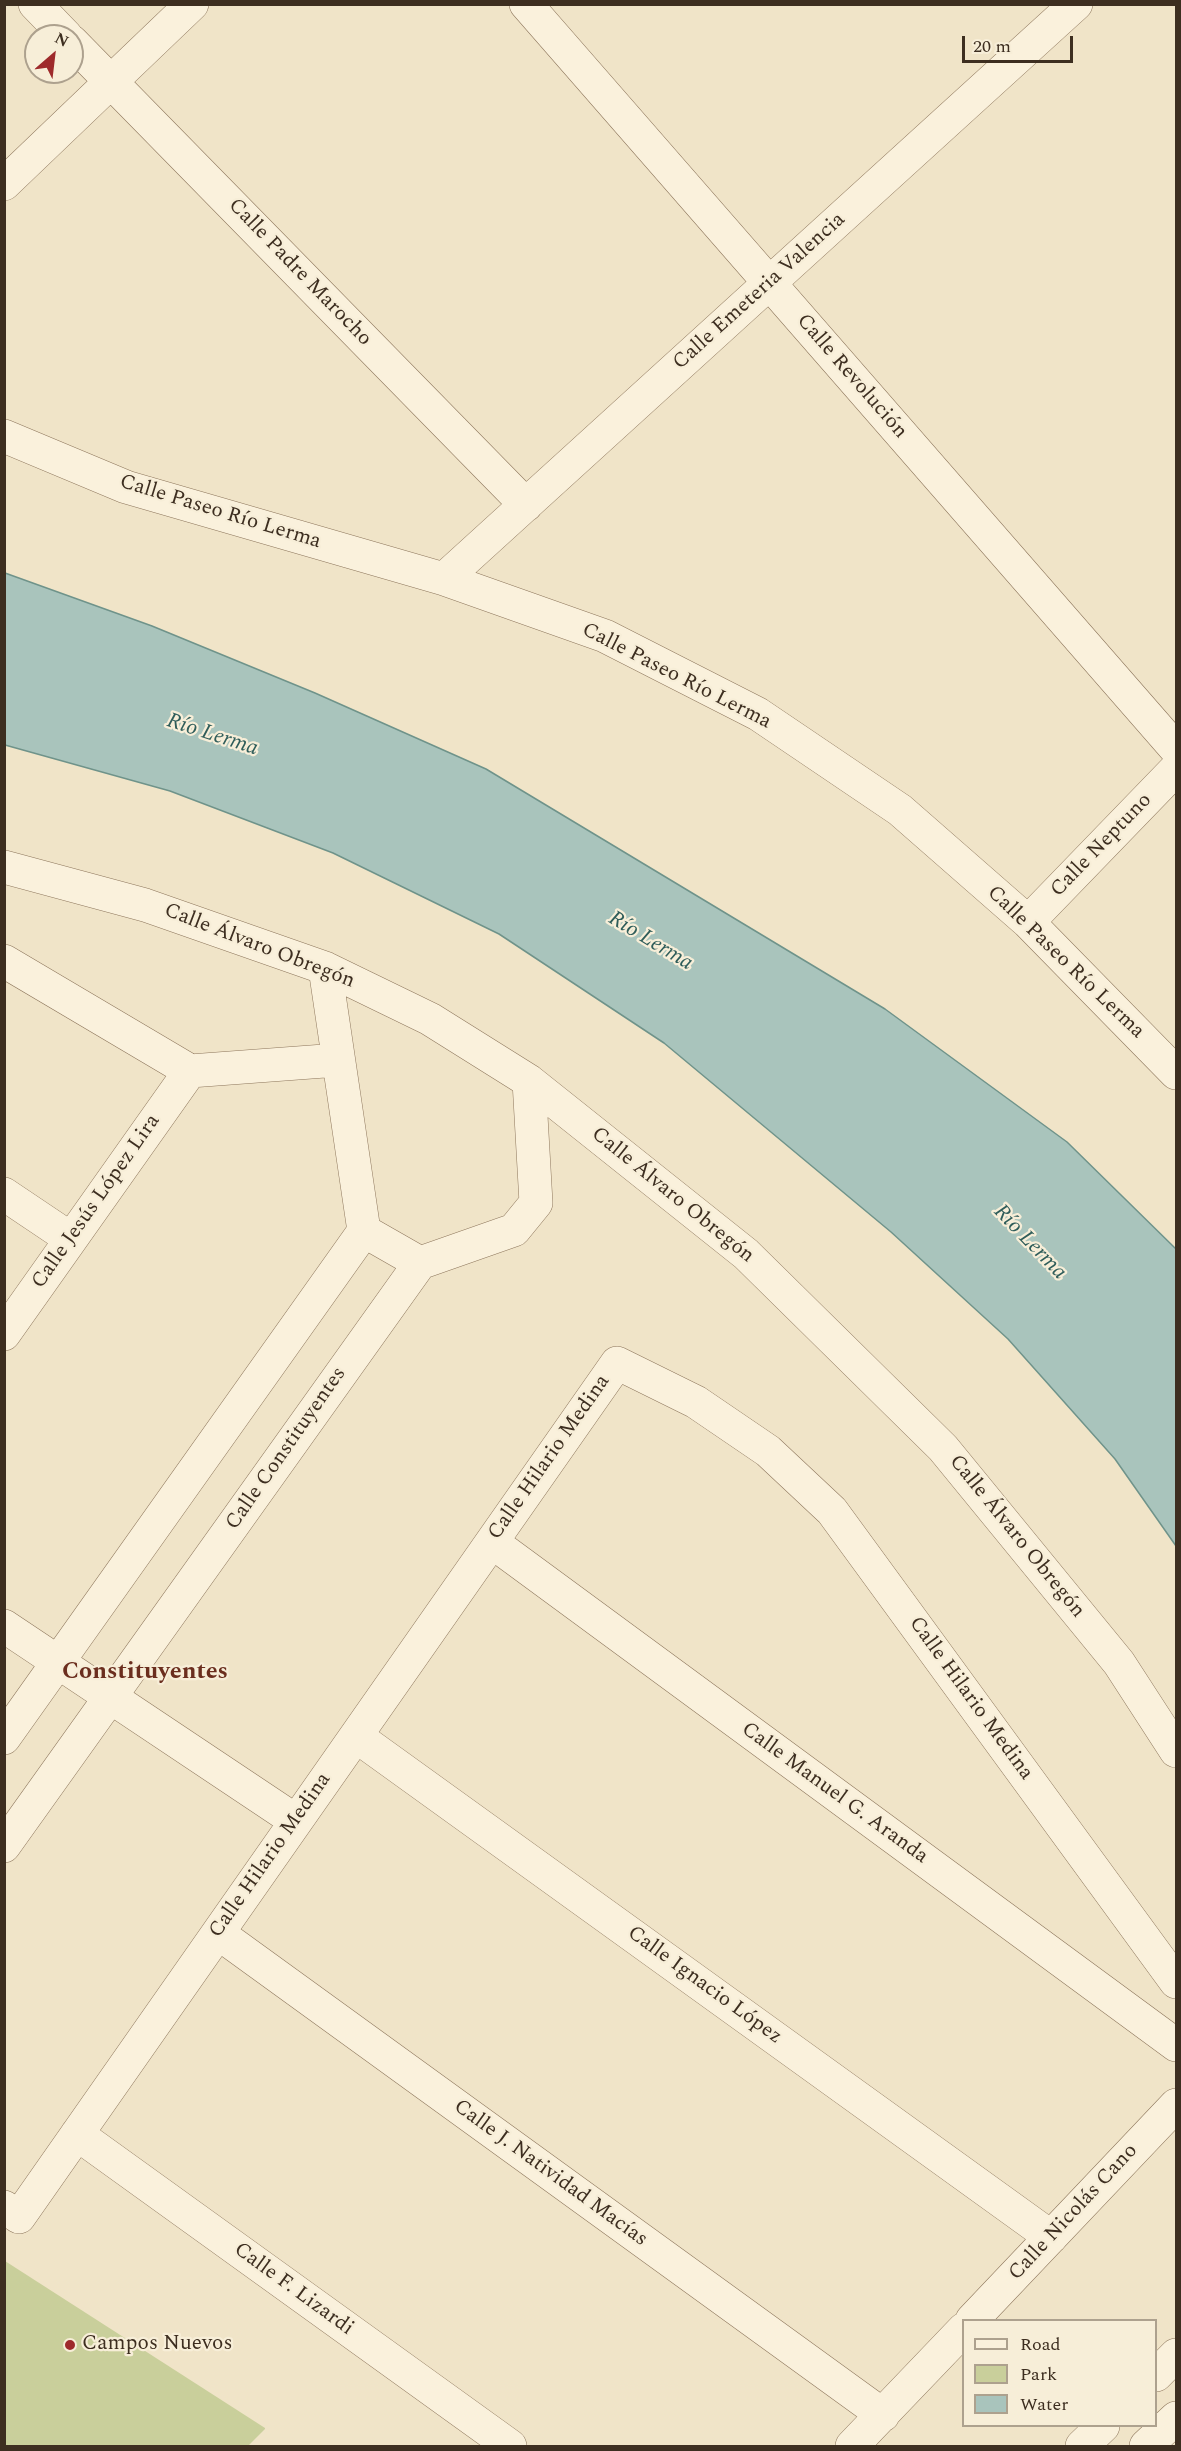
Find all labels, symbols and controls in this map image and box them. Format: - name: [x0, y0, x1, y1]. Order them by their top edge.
- north arrow: [24, 24, 84, 84]
- scale bar: [965, 24, 1076, 62]
- text: N: [50, 26, 73, 54]
- text: 20 m: [973, 33, 1011, 60]
- street label: Calle Padre Marocho: [222, 194, 376, 352]
- street label: Calle Emeteria Valencia: [669, 208, 851, 376]
- street label: Calle Revolución: [790, 310, 912, 444]
- street label: Calle Paseo Río Lerma: [116, 470, 324, 556]
- street label: Calle Paseo Río Lerma: [577, 618, 775, 736]
- water label: Río Lerma: [163, 709, 261, 763]
- street label: Calle Neptuno: [1046, 789, 1158, 903]
- street label: Calle Paseo Río Lerma: [981, 881, 1149, 1045]
- street label: Calle Álvaro Obregón: [160, 899, 358, 995]
- water label: Río Lerma: [603, 906, 697, 978]
- street label: Calle Jesús López Lira: [27, 1110, 167, 1294]
- street label: Calle Álvaro Obregón: [586, 1123, 758, 1269]
- water label: Río Lerma: [987, 1200, 1071, 1286]
- street label: Calle Constituyentes: [221, 1363, 353, 1535]
- street label: Calle Hilario Medina: [484, 1371, 616, 1545]
- street label: Calle Álvaro Obregón: [943, 1451, 1089, 1623]
- street label: Calle Hilario Medina: [902, 1612, 1038, 1786]
- district label: Constituyentes: [62, 1659, 228, 1687]
- street label: Calle Manuel G. Aranda: [736, 1718, 932, 1870]
- street label: Calle Hilario Medina: [205, 1769, 337, 1943]
- street label: Calle Ignacio López: [622, 1921, 786, 2051]
- street label: Calle J. Natividad Macías: [448, 2095, 652, 2253]
- street label: Calle Nicolás Cano: [1004, 2139, 1144, 2287]
- street label: Calle F. Lizardi: [228, 2238, 358, 2342]
- legend: [962, 2319, 1157, 2427]
- text: Road: [1020, 2331, 1061, 2358]
- place label: Campos Nuevos: [82, 2332, 232, 2358]
- marker: Campos Nuevos: [63, 2338, 77, 2352]
- text: Park: [1020, 2361, 1057, 2388]
- text: Water: [1020, 2391, 1068, 2418]

